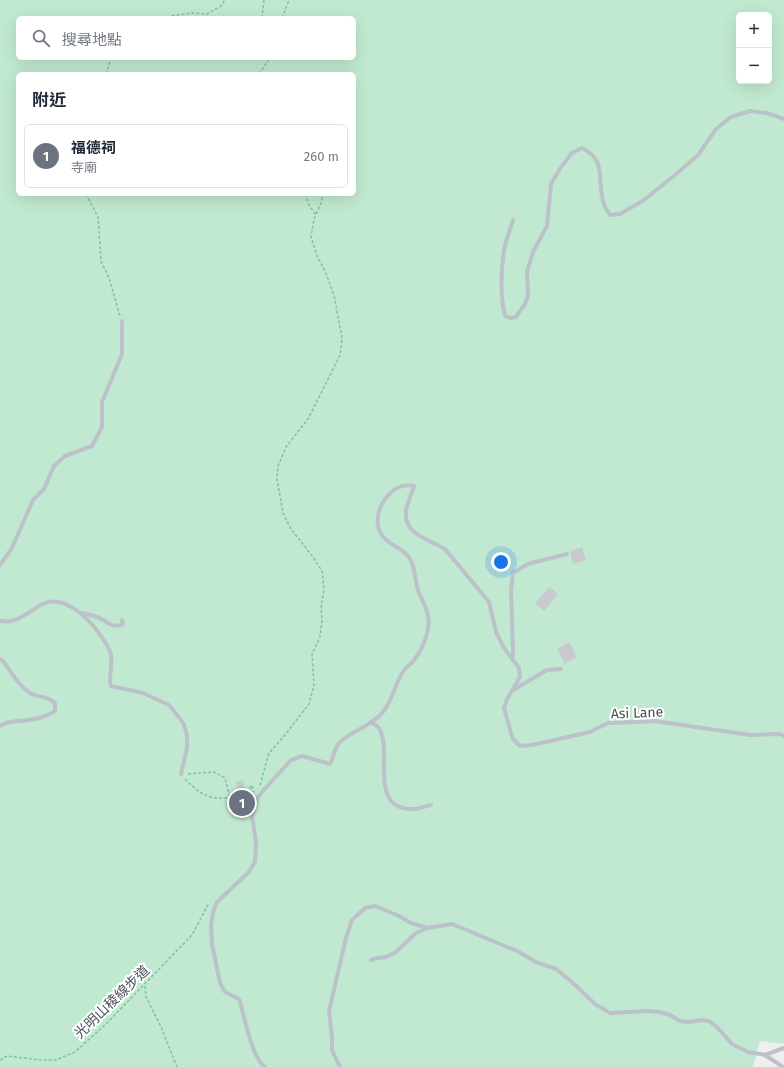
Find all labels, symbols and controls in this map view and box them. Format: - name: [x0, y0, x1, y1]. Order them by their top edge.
- map controls: [736, 12, 772, 84]
- button: +: [736, 12, 772, 48]
- search box: [16, 16, 356, 60]
- icon: search: [30, 27, 52, 49]
- text: 搜尋地點: [62, 31, 122, 49]
- button: −: [736, 48, 772, 84]
- text: 附近: [32, 90, 66, 111]
- text: 福德祠: [71, 139, 116, 157]
- text: 1: [43, 149, 49, 164]
- text: 260 m: [304, 149, 339, 164]
- text: 寺廟: [71, 160, 97, 175]
- your location: [491, 552, 511, 572]
- street label: Asi Lane: [610, 704, 664, 722]
- pin: 1: [229, 788, 255, 818]
- street label: 光明山稜線步道: [71, 962, 153, 1042]

